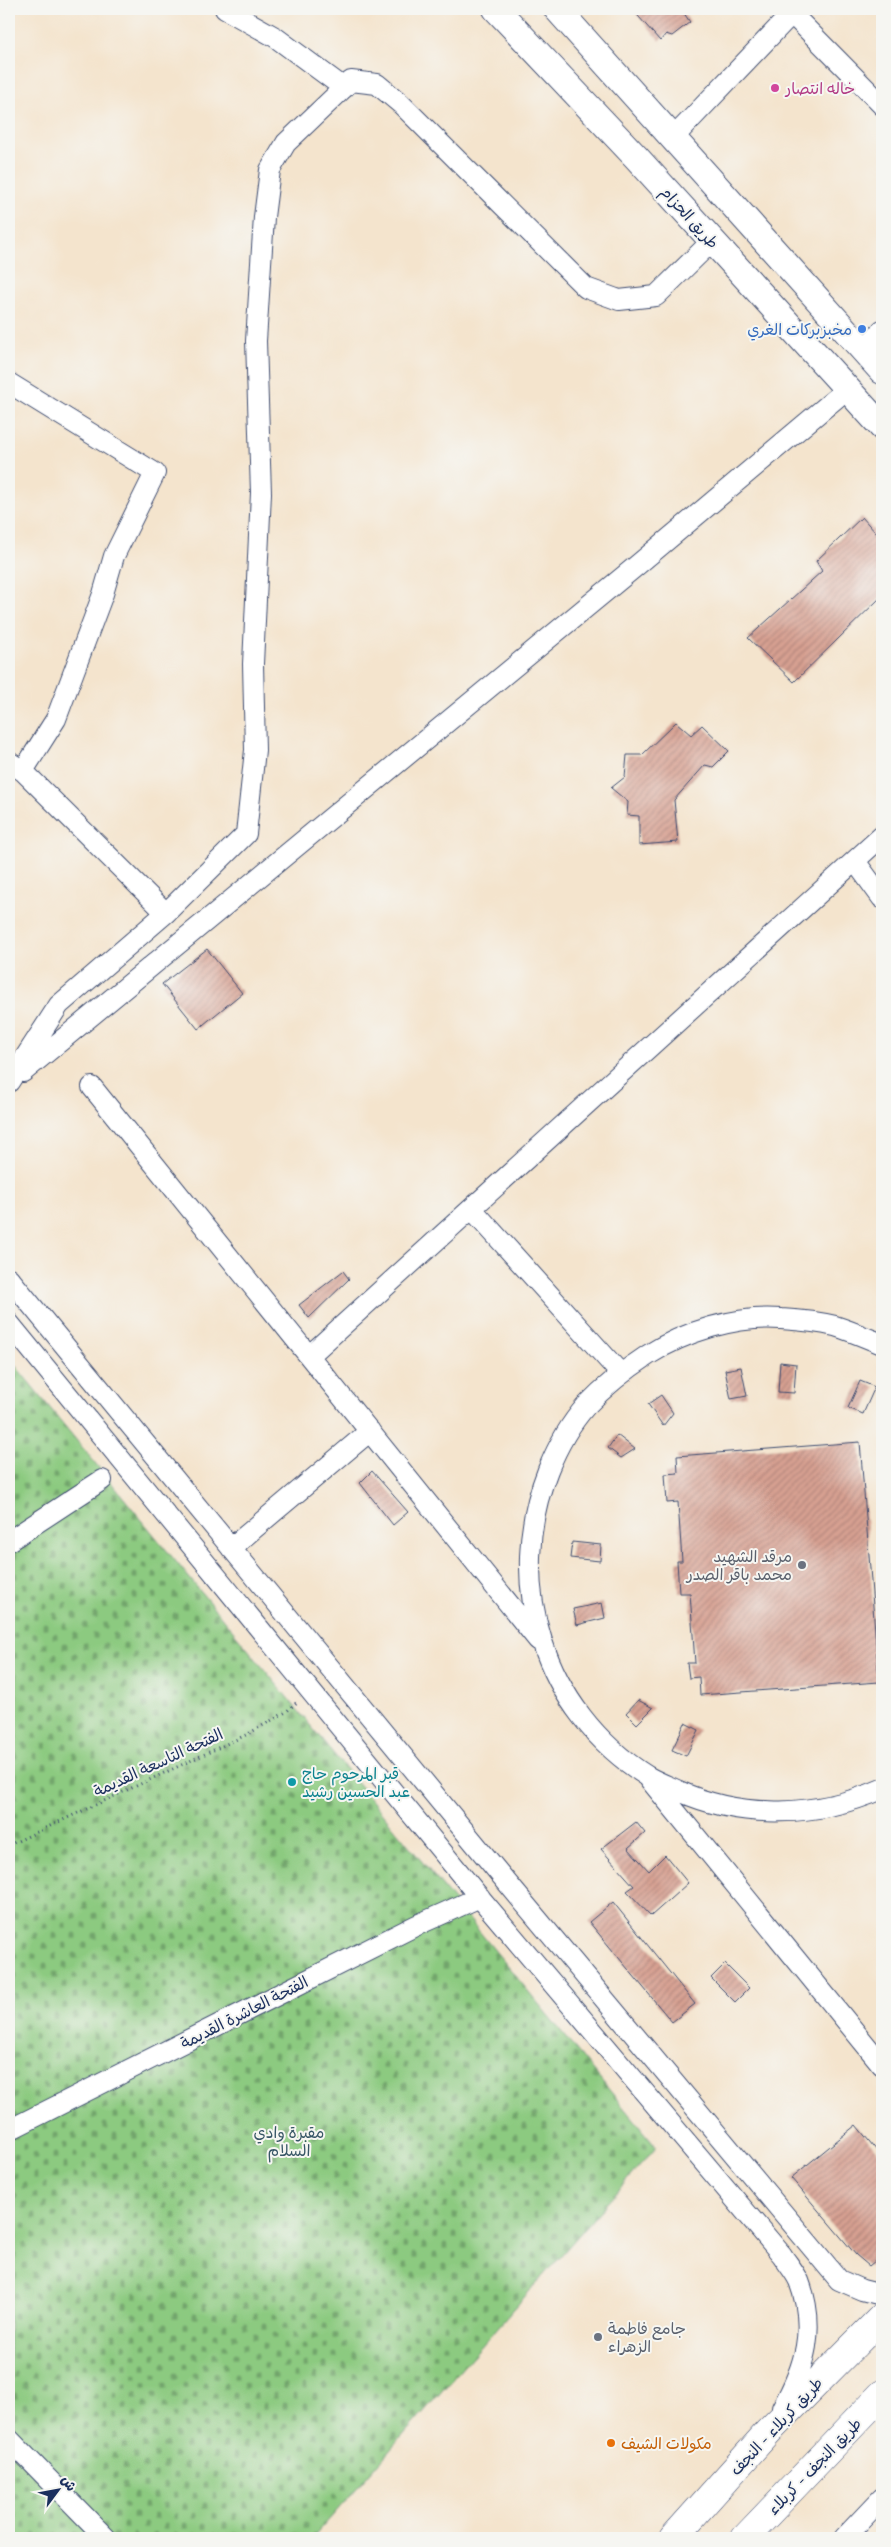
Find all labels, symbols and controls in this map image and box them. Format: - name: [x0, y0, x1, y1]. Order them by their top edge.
- place label: خاله انتصار: [784, 78, 855, 98]
- marker: خاله انتصار: [769, 82, 781, 94]
- street label: طريق الحزام: [654, 182, 723, 254]
- place label: مخبزبركات الغري: [747, 319, 852, 341]
- marker: مخبزبركات الغري: [856, 323, 868, 335]
- place label: مرقد الشهيد محمد باقر الصدر: [685, 1546, 792, 1584]
- marker: مرقد الشهيد محمد باقر الصدر: [796, 1559, 808, 1571]
- street label: الفتحة التاسعة القديمة: [90, 1723, 226, 1801]
- place label: قبر المرحوم حاج عبد الحسين رشيد: [302, 1763, 410, 1801]
- marker: قبر المرحوم حاج عبد الحسين رشيد: [286, 1776, 298, 1788]
- street label: الفتحة العاشرة القديمة: [177, 1971, 311, 2053]
- park label: مقبرة وادي السلام: [254, 2122, 324, 2163]
- place label: جامع فاطمة الزهراء: [608, 2318, 686, 2356]
- marker: جامع فاطمة الزهراء: [592, 2331, 604, 2343]
- street label: طريق کربلاء - النجف: [725, 2373, 827, 2479]
- street label: طريق النجف - کربلاء: [763, 2413, 865, 2519]
- place label: مكولات الشيف: [621, 2433, 712, 2454]
- marker: مكولات الشيف: [605, 2437, 617, 2449]
- north arrow: [32, 2464, 82, 2514]
- text: ش: [57, 2472, 81, 2494]

